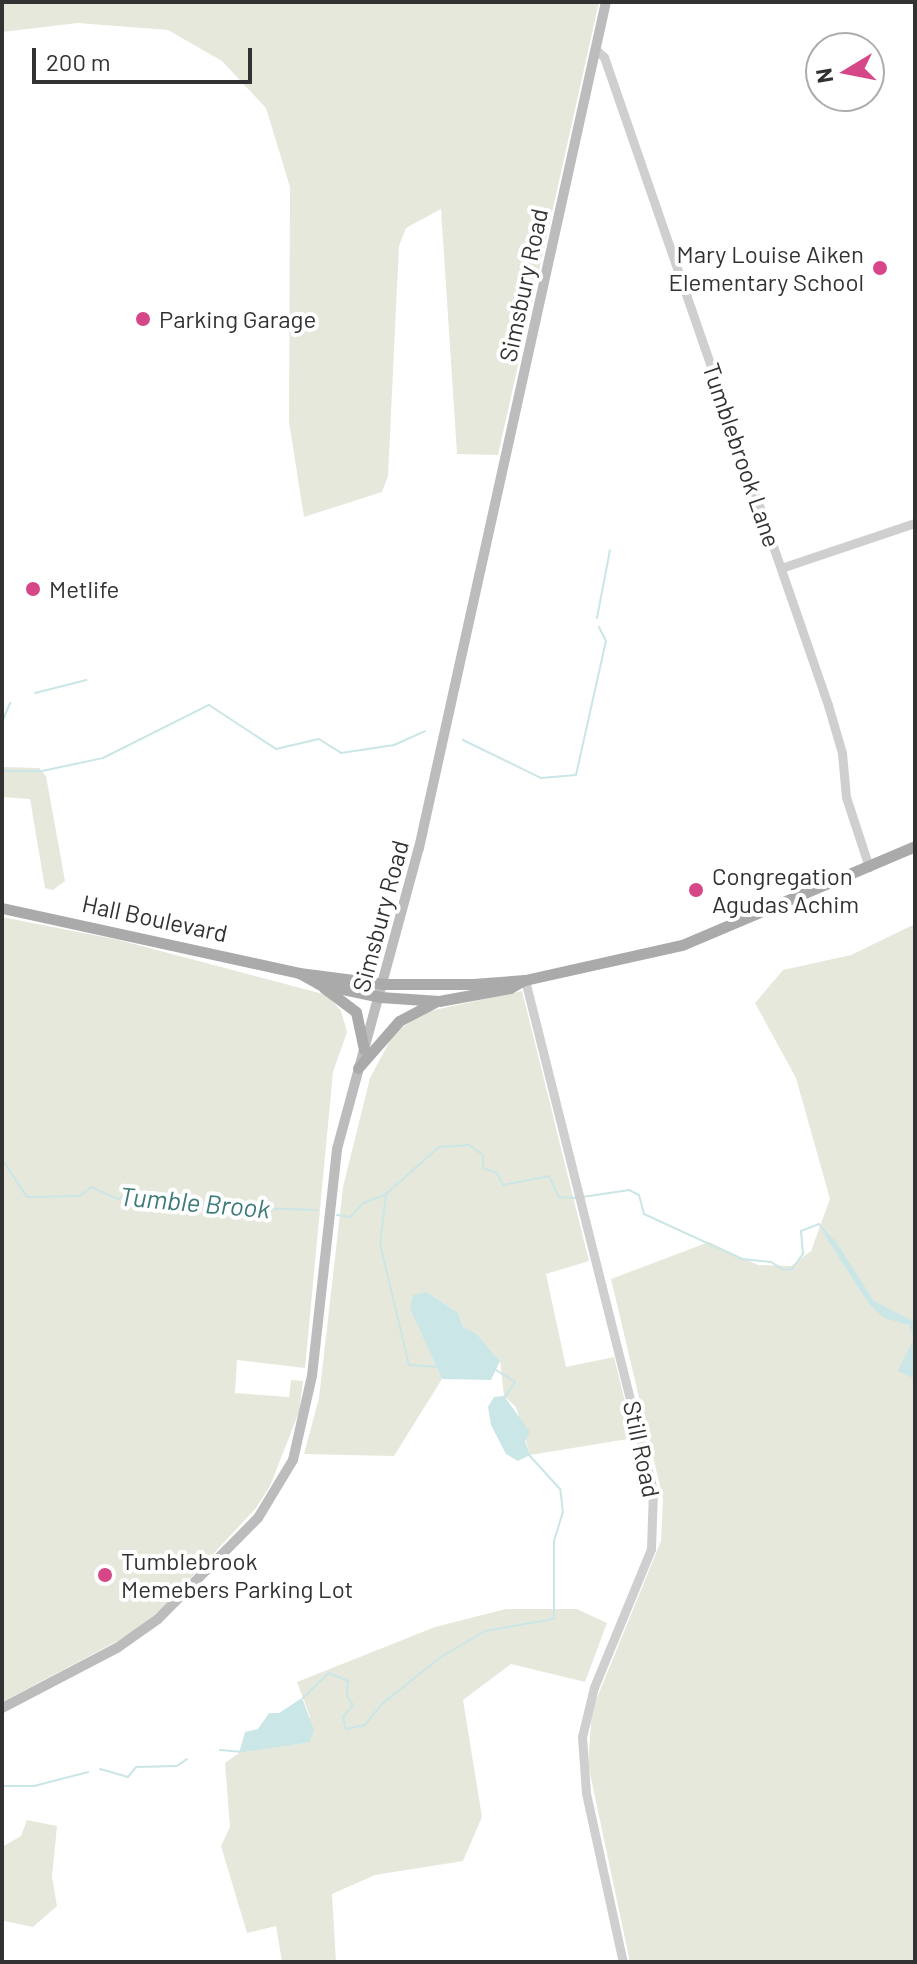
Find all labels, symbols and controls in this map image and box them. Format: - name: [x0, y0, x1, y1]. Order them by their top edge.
- scale bar: [36, 32, 256, 82]
- north arrow: [805, 32, 885, 112]
- text: 200 m: [46, 47, 111, 76]
- text: N: [809, 66, 837, 85]
- street label: Simsbury Road: [493, 206, 553, 364]
- place label: Mary Louise Aiken Elementary School: [669, 240, 864, 296]
- marker: Mary Louise Aiken Elementary School: [871, 259, 889, 277]
- place label: Parking Garage: [159, 305, 316, 333]
- marker: Parking Garage: [134, 310, 152, 328]
- street label: Tumblebrook Lane: [697, 359, 787, 551]
- place label: Metlife: [49, 575, 119, 603]
- marker: Metlife: [24, 580, 42, 598]
- street label: Simsbury Road: [346, 837, 414, 995]
- place label: Congregation Agudas Achim: [712, 862, 859, 918]
- marker: Congregation Agudas Achim: [687, 881, 705, 899]
- street label: Hall Boulevard: [80, 889, 230, 947]
- water label: Tumble Brook: [119, 1180, 271, 1224]
- street label: Still Road: [618, 1398, 666, 1500]
- place label: Tumblebrook Memebers Parking Lot: [121, 1547, 353, 1603]
- marker: Tumblebrook Memebers Parking Lot: [96, 1566, 114, 1584]

